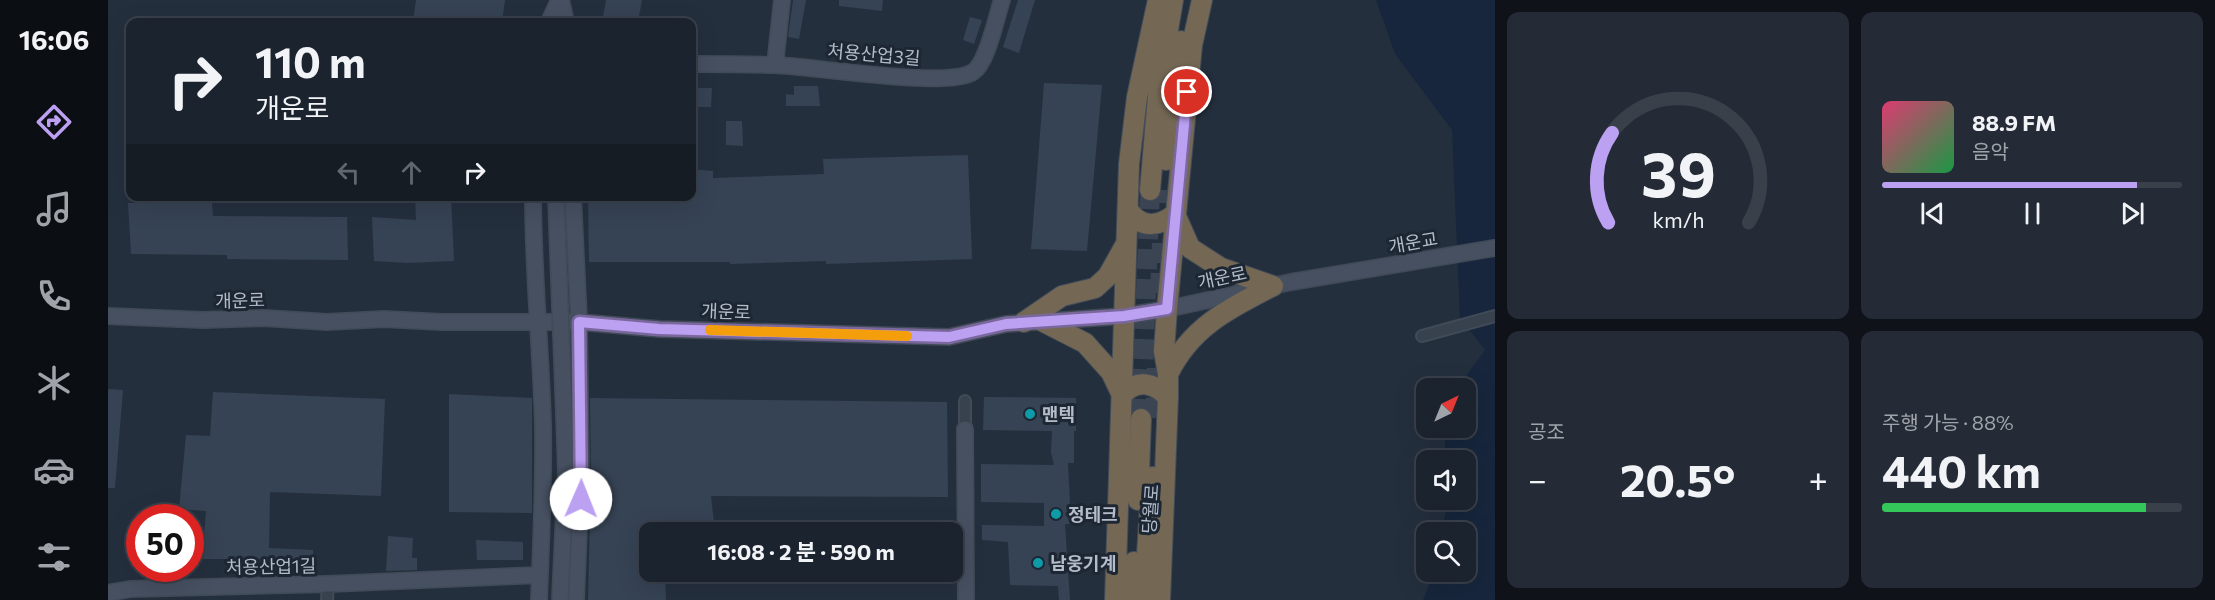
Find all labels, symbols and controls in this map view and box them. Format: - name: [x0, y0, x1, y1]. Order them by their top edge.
- text: 16:06: [19, 23, 89, 56]
- text: 110 m: [255, 35, 366, 87]
- street label: 처용산업3길: [827, 39, 921, 69]
- icon: right: [156, 42, 234, 120]
- pin: [1161, 66, 1212, 117]
- icon: arrive: [1170, 75, 1203, 108]
- text: 개운로: [255, 91, 330, 124]
- icon: directions: [33, 101, 75, 143]
- text: 88.9 FM: [1972, 109, 2056, 136]
- text: 39: [1641, 134, 1715, 210]
- text: 음악: [1972, 139, 2009, 163]
- icon: left: [332, 156, 365, 189]
- icon: ahead: [395, 156, 428, 189]
- icon: right: [458, 156, 491, 189]
- icon: music: [33, 188, 75, 230]
- icon: previous: [1916, 197, 1949, 230]
- icon: pause: [2016, 197, 2049, 230]
- icon: next: [2116, 197, 2149, 230]
- text: km/h: [1652, 206, 1704, 232]
- street label: 개운교: [1387, 227, 1439, 257]
- street label: 개운로: [1195, 261, 1249, 293]
- icon: phone: [33, 275, 75, 317]
- street label: 개운로: [215, 289, 265, 311]
- street label: 개운로: [701, 299, 751, 323]
- icon: climate: [33, 362, 75, 404]
- north arrow: [1416, 378, 1476, 438]
- map controls: [1416, 378, 1476, 582]
- place label: 맨텍: [1042, 403, 1075, 425]
- marker: 맨텍: [1023, 407, 1037, 421]
- text: 주행 가능 · 88%: [1882, 410, 2014, 434]
- text: 공조: [1528, 419, 1565, 443]
- text: 440 km: [1882, 442, 2041, 497]
- icon: car: [33, 449, 75, 491]
- button: sound: [1416, 450, 1476, 510]
- text: 20.5°: [1620, 451, 1735, 506]
- text: −: [1528, 458, 1547, 499]
- text: +: [1809, 458, 1828, 499]
- position arrow: [549, 467, 613, 531]
- street label: 당월로: [1137, 483, 1163, 535]
- place label: 정테크: [1068, 503, 1118, 525]
- speed limit sign: 50: [126, 504, 204, 582]
- marker: 정테크: [1049, 507, 1063, 521]
- button: search: [1416, 522, 1476, 582]
- icon: filters: [33, 536, 75, 578]
- text: 16:08 · 2 분 · 590 m: [707, 538, 895, 565]
- place label: 남웅기계: [1050, 552, 1116, 574]
- street label: 처용산업1길: [226, 554, 316, 578]
- marker: 남웅기계: [1031, 556, 1045, 570]

